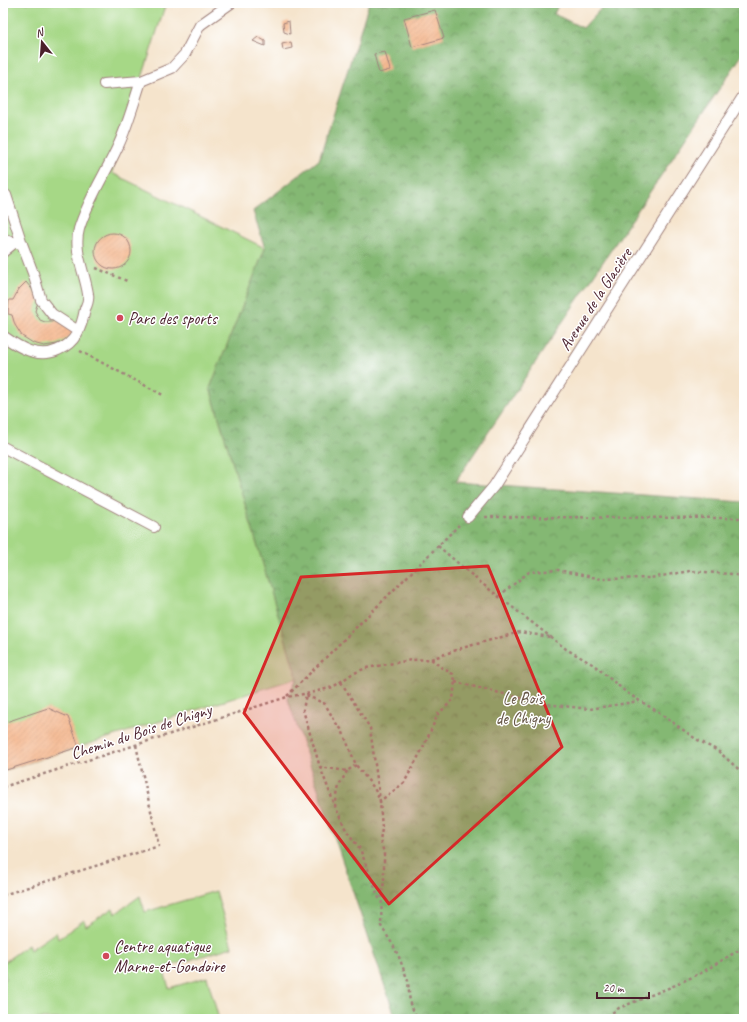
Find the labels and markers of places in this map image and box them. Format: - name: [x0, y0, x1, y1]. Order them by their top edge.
- place label: Parc des sports: [128, 308, 219, 329]
- marker: Parc des sports: [115, 313, 125, 323]
- place label: Centre aquatique Marne-et-Gondoire: [114, 936, 226, 977]
- marker: Centre aquatique Marne-et-Gondoire: [101, 951, 111, 961]

